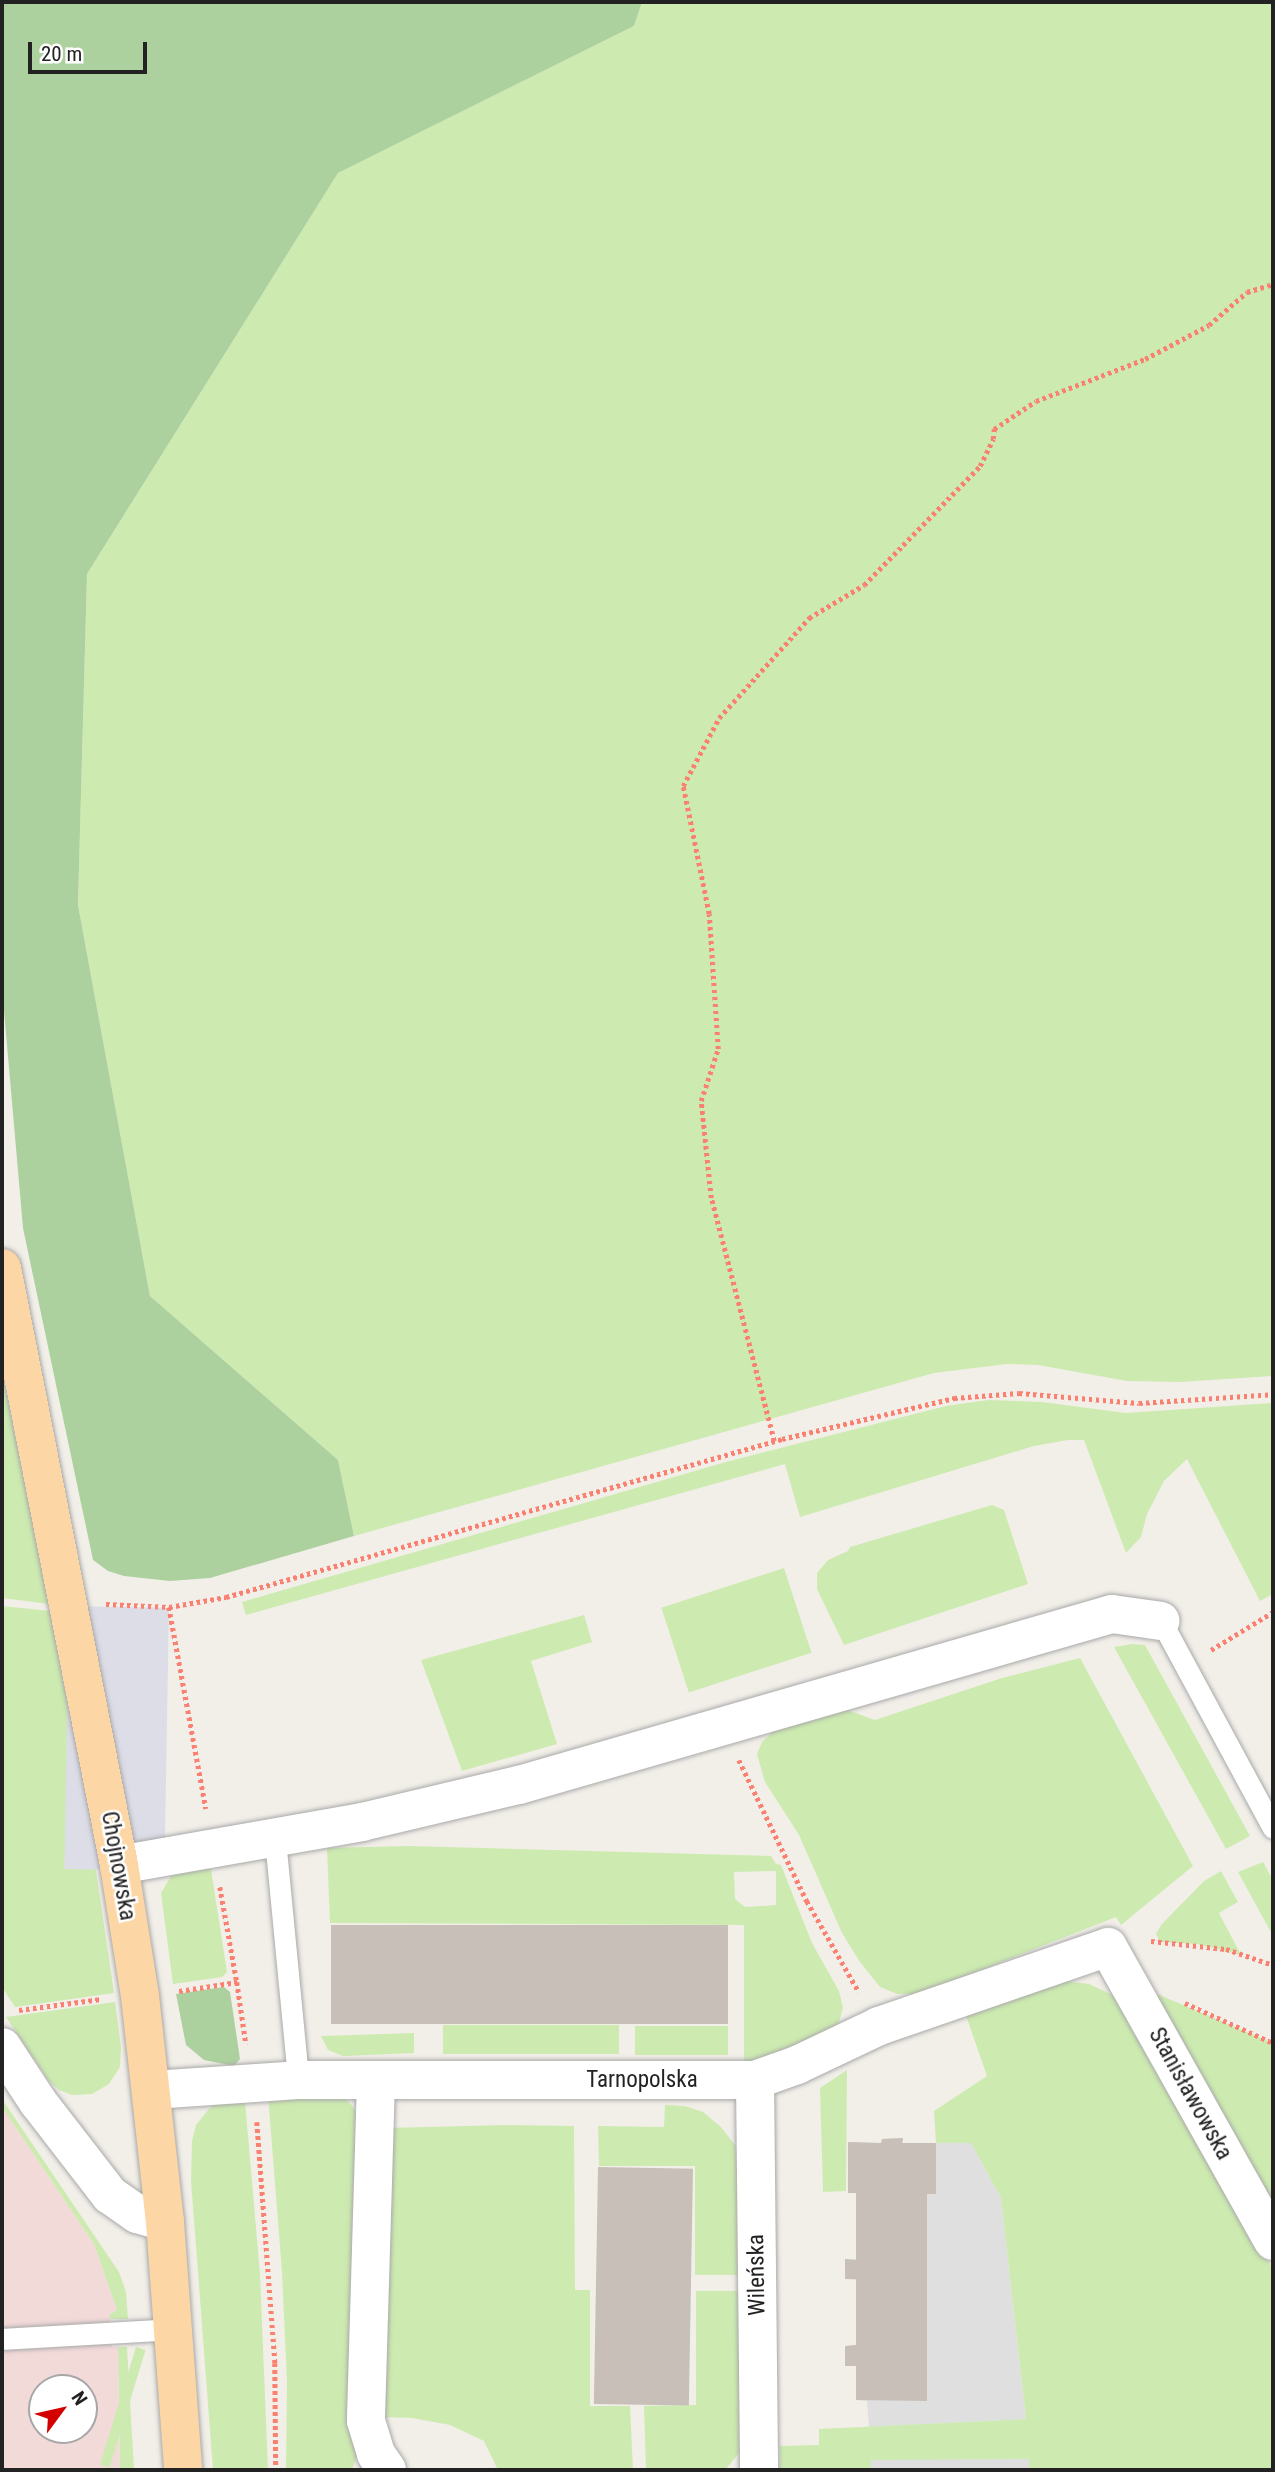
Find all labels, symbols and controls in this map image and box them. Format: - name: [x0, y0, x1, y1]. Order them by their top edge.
- scale bar: [32, 28, 150, 72]
- text: 20 m: [41, 42, 82, 66]
- street label: Chojnowska: [95, 1809, 141, 1923]
- street label: Stanisławowska: [1142, 2023, 1238, 2165]
- street label: Tarnopolska: [586, 2066, 698, 2094]
- street label: Wileńska: [742, 2234, 772, 2316]
- north arrow: [28, 2374, 98, 2444]
- text: N: [67, 2387, 92, 2410]

